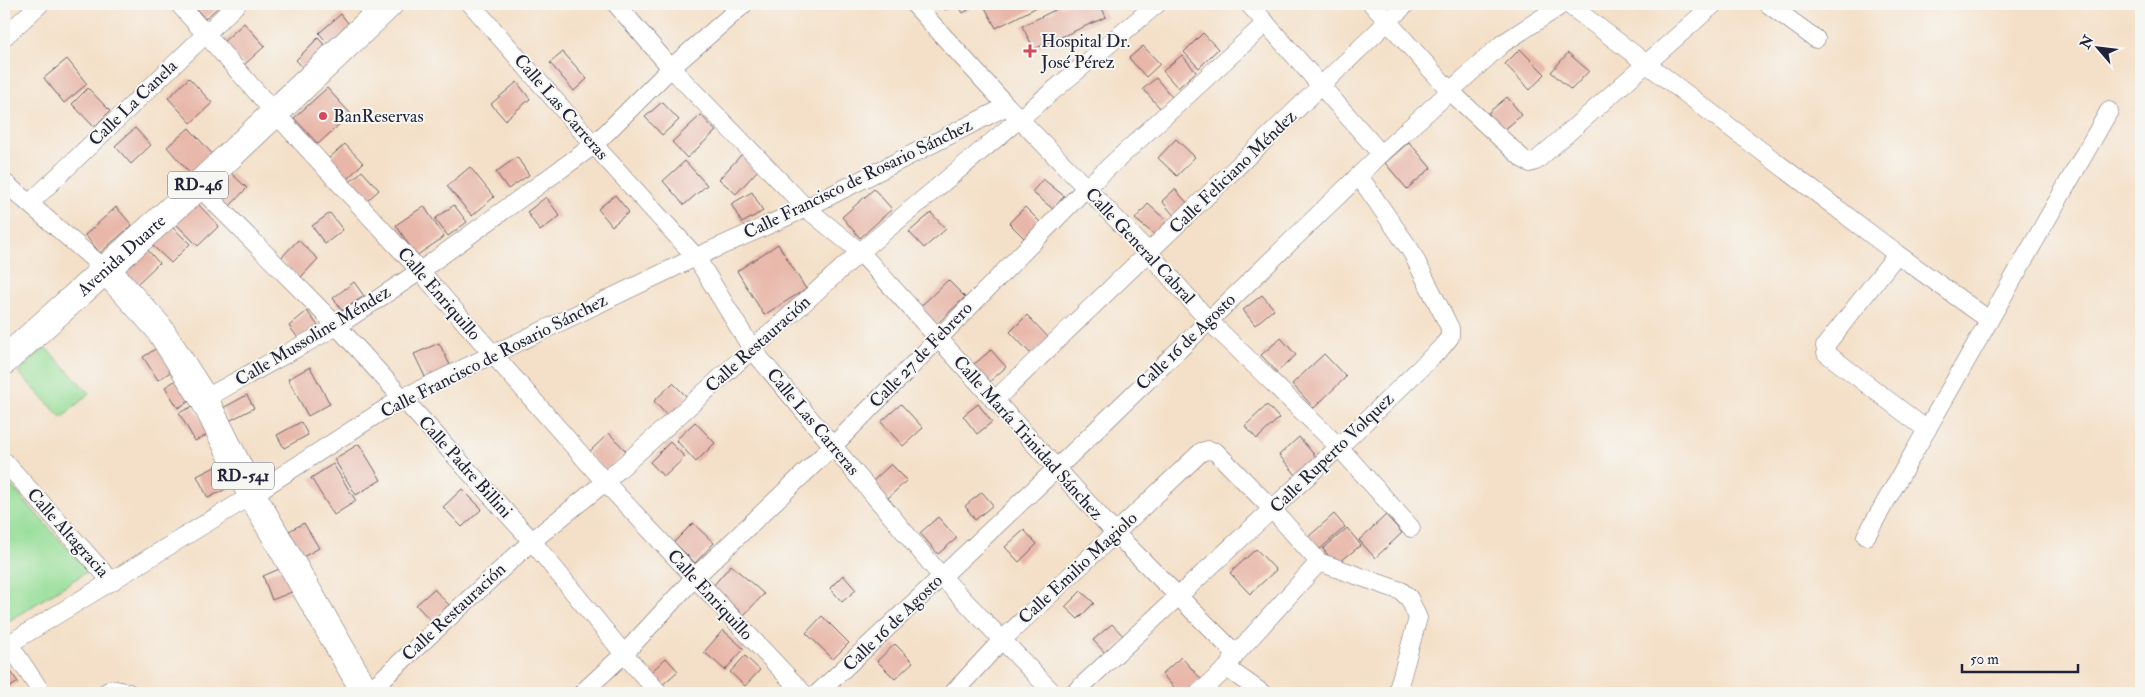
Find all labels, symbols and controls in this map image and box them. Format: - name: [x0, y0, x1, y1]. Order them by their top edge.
- north arrow: [2072, 22, 2122, 72]
- place label: Hospital Dr. José Pérez: [1040, 30, 1130, 74]
- text: N: [2076, 32, 2098, 53]
- marker: Hospital Dr. José Pérez: [1023, 44, 1037, 58]
- street label: Calle Las Carreras: [509, 49, 613, 165]
- street label: Calle La Canela: [84, 55, 183, 151]
- place label: BanReservas: [333, 105, 424, 128]
- street label: Calle Feliciano Méndez: [1164, 105, 1302, 239]
- marker: BanReservas: [317, 110, 329, 122]
- street label: Calle Francisco de Rosario Sánchez: [740, 113, 976, 244]
- road number: RD-46: [168, 172, 228, 198]
- street label: Calle General Cabral: [1080, 183, 1200, 309]
- street label: Avenida Duarte: [71, 209, 171, 302]
- street label: Calle Enriquillo: [392, 243, 486, 346]
- street label: Calle Mussoline Méndez: [231, 280, 395, 392]
- street label: Calle 16 de Agosto: [1131, 288, 1241, 395]
- street label: Calle Francisco de Rosario Sánchez: [377, 289, 612, 423]
- street label: Calle Restauración: [701, 291, 815, 397]
- street label: Calle 27 de Febrero: [864, 297, 978, 413]
- street label: Calle María Trinidad Sánchez: [948, 351, 1108, 525]
- street label: Calle Las Carreras: [761, 364, 865, 480]
- street label: Calle Ruperto Volquez: [1265, 388, 1399, 518]
- street label: Calle Padre Billini: [413, 411, 517, 523]
- road number: RD-541: [212, 462, 274, 490]
- street label: Calle Altagracia: [22, 483, 115, 583]
- street label: Calle Emilio Magiolo: [1014, 507, 1143, 629]
- street label: Calle Enriquillo: [662, 545, 758, 645]
- street label: Calle Restauración: [397, 558, 511, 666]
- street label: Calle 16 de Agosto: [838, 569, 948, 676]
- scale bar: [1962, 642, 2079, 674]
- text: 50 m: [1970, 650, 1999, 669]

